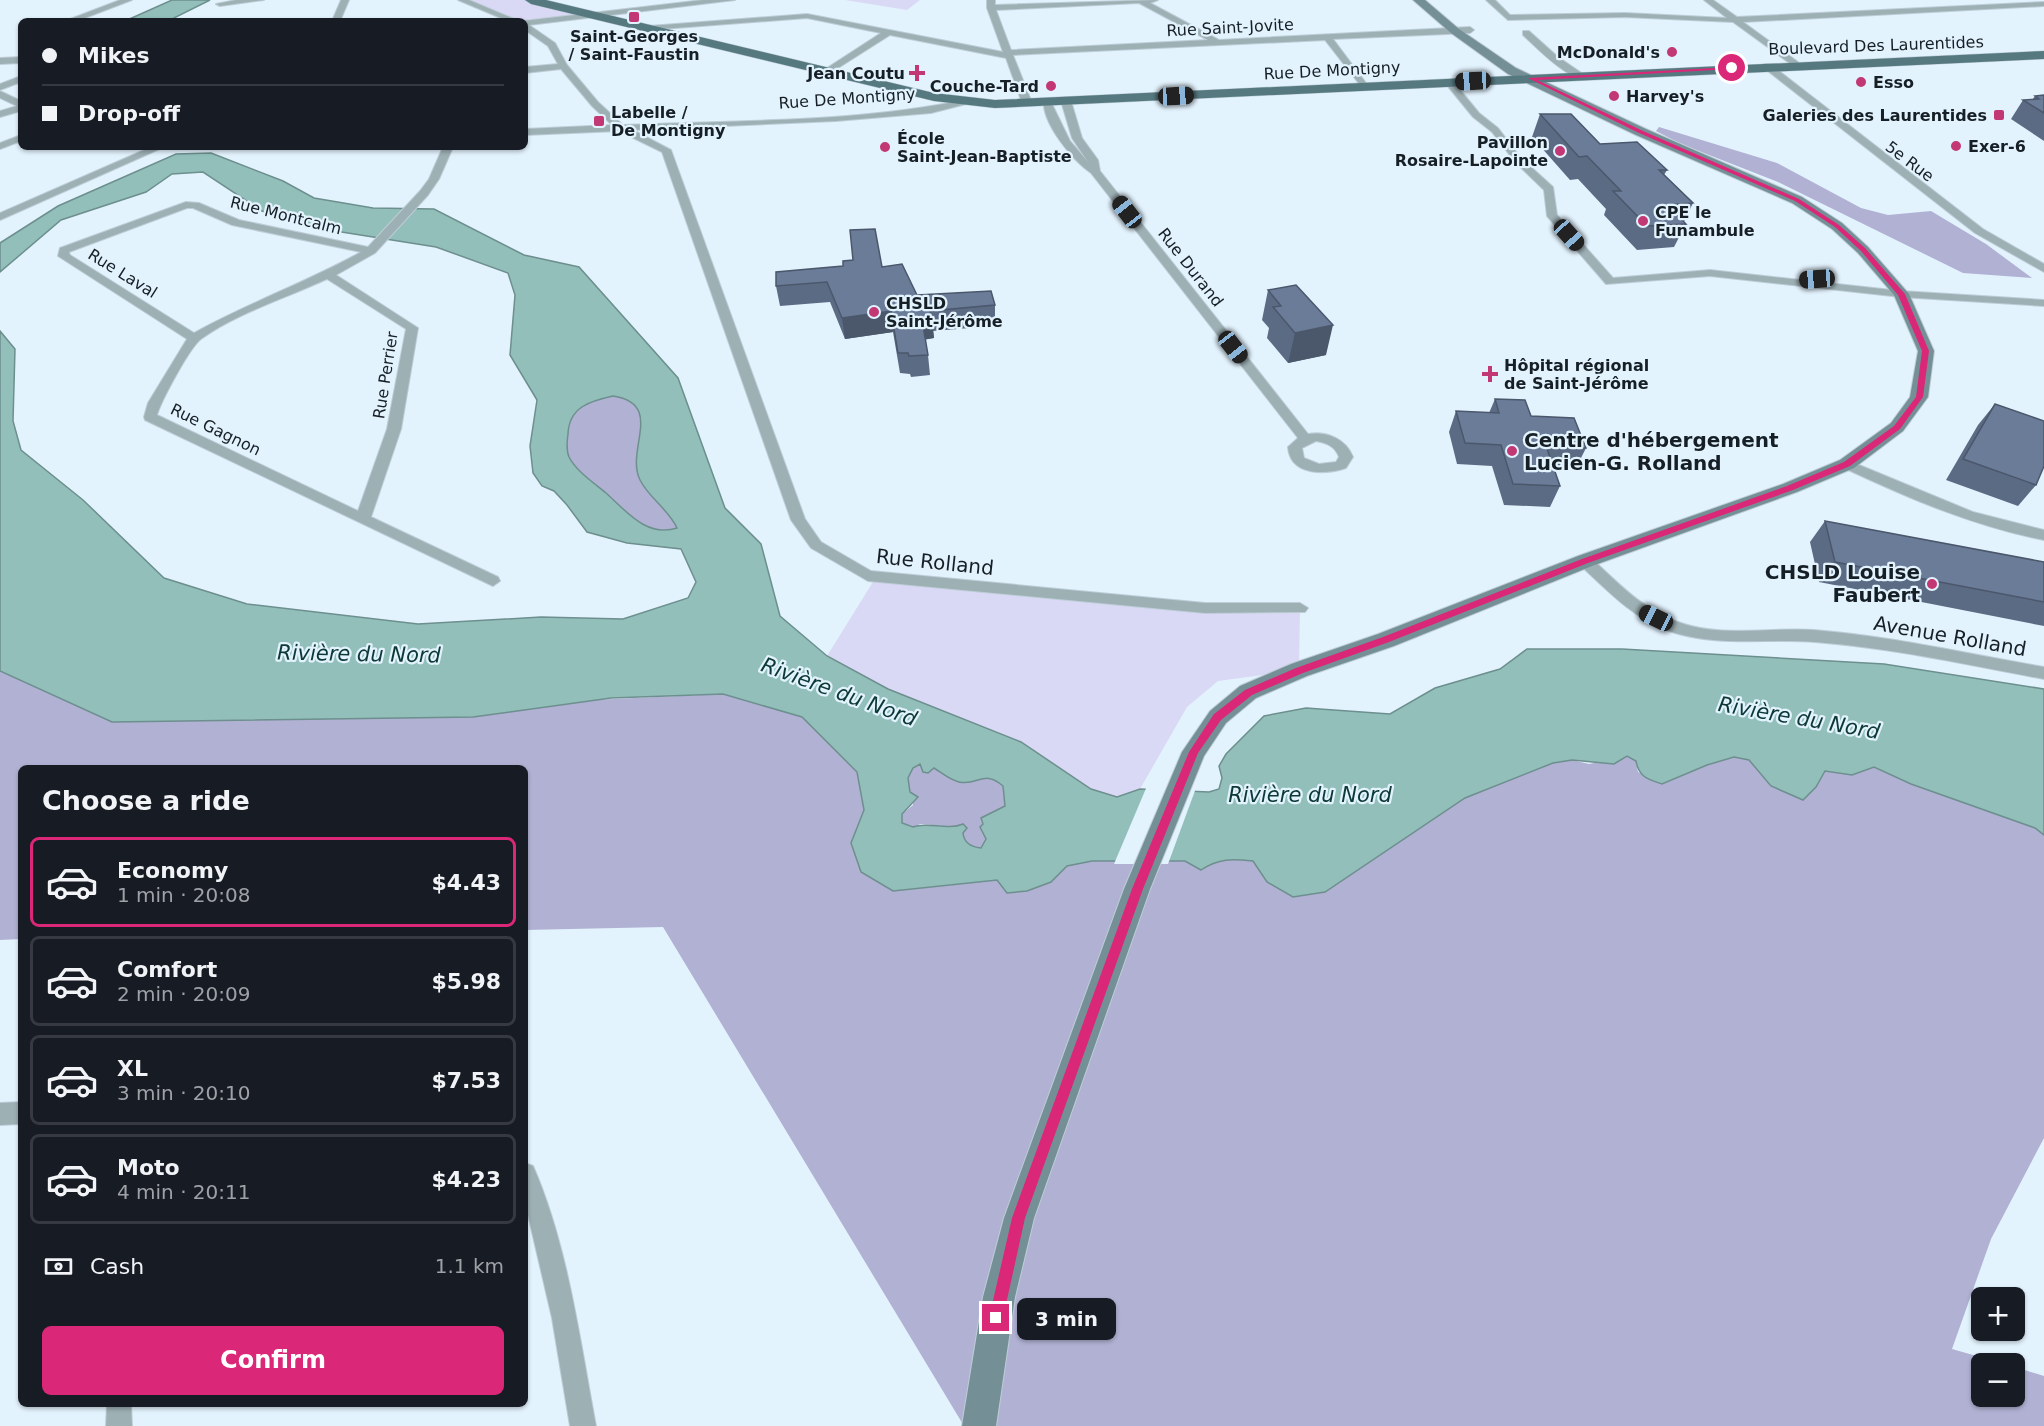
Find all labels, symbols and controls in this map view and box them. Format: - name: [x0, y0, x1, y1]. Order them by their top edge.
- marker: Saint-Georges / Saint-Faustin: [627, 10, 641, 24]
- street label: Rue Saint-Jovite: [1166, 15, 1294, 40]
- place label: Saint-Georges / Saint-Faustin: [568, 27, 700, 64]
- street label: Boulevard Des Laurentides: [1768, 32, 1984, 59]
- text: Mikes: [78, 43, 150, 68]
- place label: McDonald's: [1557, 43, 1660, 62]
- marker: McDonald's: [1665, 45, 1679, 59]
- route start: [1718, 54, 1745, 81]
- street label: Rue De Montigny: [1263, 57, 1401, 84]
- place label: Jean Coutu: [806, 64, 905, 83]
- marker: Jean Coutu: [910, 66, 924, 80]
- car: [1455, 71, 1491, 91]
- place label: Esso: [1873, 73, 1914, 92]
- marker: Esso: [1854, 75, 1868, 89]
- place label: Couche-Tard: [930, 77, 1039, 96]
- marker: Couche-Tard: [1044, 79, 1058, 93]
- street label: Rue De Montigny: [778, 84, 916, 113]
- car: [1158, 86, 1194, 106]
- place label: Harvey's: [1626, 87, 1704, 106]
- marker: Harvey's: [1607, 89, 1621, 103]
- text: Drop-off: [78, 101, 180, 126]
- place label: Labelle / De Montigny: [611, 103, 726, 140]
- place label: Galeries des Laurentides: [1763, 106, 1987, 125]
- marker: Galeries des Laurentides: [1992, 108, 2006, 122]
- marker: Labelle / De Montigny: [592, 114, 606, 128]
- place label: École Saint-Jean-Baptiste: [897, 129, 1072, 166]
- place label: Pavillon Rosaire-Lapointe: [1395, 133, 1548, 170]
- street label: 5e Rue: [1882, 137, 1938, 186]
- place label: Exer-6: [1968, 137, 2026, 156]
- marker: Exer-6: [1949, 139, 1963, 153]
- marker: École Saint-Jean-Baptiste: [878, 140, 892, 154]
- marker: Pavillon Rosaire-Lapointe: [1553, 144, 1567, 158]
- street label: Rue Montcalm: [228, 192, 344, 239]
- car: [1109, 192, 1145, 232]
- place label: CPE le Funambule: [1655, 203, 1755, 240]
- marker: CPE le Funambule: [1636, 214, 1650, 228]
- car: [1550, 216, 1588, 254]
- street label: Rue Durand: [1154, 224, 1227, 310]
- street label: Rue Laval: [85, 245, 161, 302]
- car: [1798, 269, 1836, 289]
- place label: CHSLD Saint-Jérôme: [886, 294, 1003, 331]
- marker: CHSLD Saint-Jérôme: [867, 305, 881, 319]
- car: [1215, 327, 1251, 367]
- street label: Rue Perrier: [369, 330, 402, 420]
- place label: Hôpital régional de Saint-Jérôme: [1504, 356, 1649, 393]
- marker: Hôpital régional de Saint-Jérôme: [1481, 365, 1499, 383]
- street label: Rue Gagnon: [168, 399, 264, 459]
- place label: Centre d'hébergement Lucien-G. Rolland: [1524, 428, 1779, 475]
- marker: Centre d'hébergement Lucien-G. Rolland: [1505, 444, 1519, 458]
- street label: Rue Rolland: [875, 544, 995, 580]
- place label: CHSLD Louise Faubert: [1765, 560, 1920, 607]
- marker: CHSLD Louise Faubert: [1925, 577, 1939, 591]
- car: [1636, 602, 1676, 634]
- street label: Avenue Rolland: [1872, 611, 2028, 661]
- water label: Rivière du Nord: [277, 641, 442, 667]
- water label: Rivière du Nord: [758, 653, 921, 731]
- water label: Rivière du Nord: [1716, 692, 1882, 744]
- water label: Rivière du Nord: [1228, 783, 1392, 807]
- text: Choose a ride: [42, 785, 250, 816]
- icon: car: [45, 855, 99, 909]
- text: Economy: [117, 858, 228, 883]
- text: $4.43: [431, 870, 501, 895]
- text: 1 min · 20:08: [117, 883, 251, 907]
- icon: car: [45, 954, 99, 1008]
- text: Comfort: [117, 957, 217, 982]
- text: $5.98: [431, 969, 501, 994]
- text: 2 min · 20:09: [117, 982, 251, 1006]
- icon: car: [45, 1053, 99, 1107]
- text: XL: [117, 1056, 148, 1081]
- text: $7.53: [431, 1068, 501, 1093]
- text: 3 min · 20:10: [117, 1081, 251, 1105]
- icon: car: [45, 1152, 99, 1206]
- text: Moto: [117, 1155, 180, 1180]
- text: $4.23: [431, 1167, 501, 1192]
- text: 4 min · 20:11: [117, 1180, 251, 1204]
- icon: cash: [42, 1250, 75, 1283]
- text: Cash: [90, 1254, 144, 1279]
- text: 1.1 km: [435, 1254, 504, 1278]
- map controls: [1971, 1287, 2025, 1407]
- button: +: [1971, 1287, 2025, 1341]
- callout: 3 min: [1017, 1297, 1116, 1339]
- route end: [982, 1304, 1009, 1331]
- text: 3 min: [1035, 1307, 1098, 1331]
- button: Confirm: [42, 1326, 504, 1395]
- button: −: [1971, 1353, 2025, 1407]

